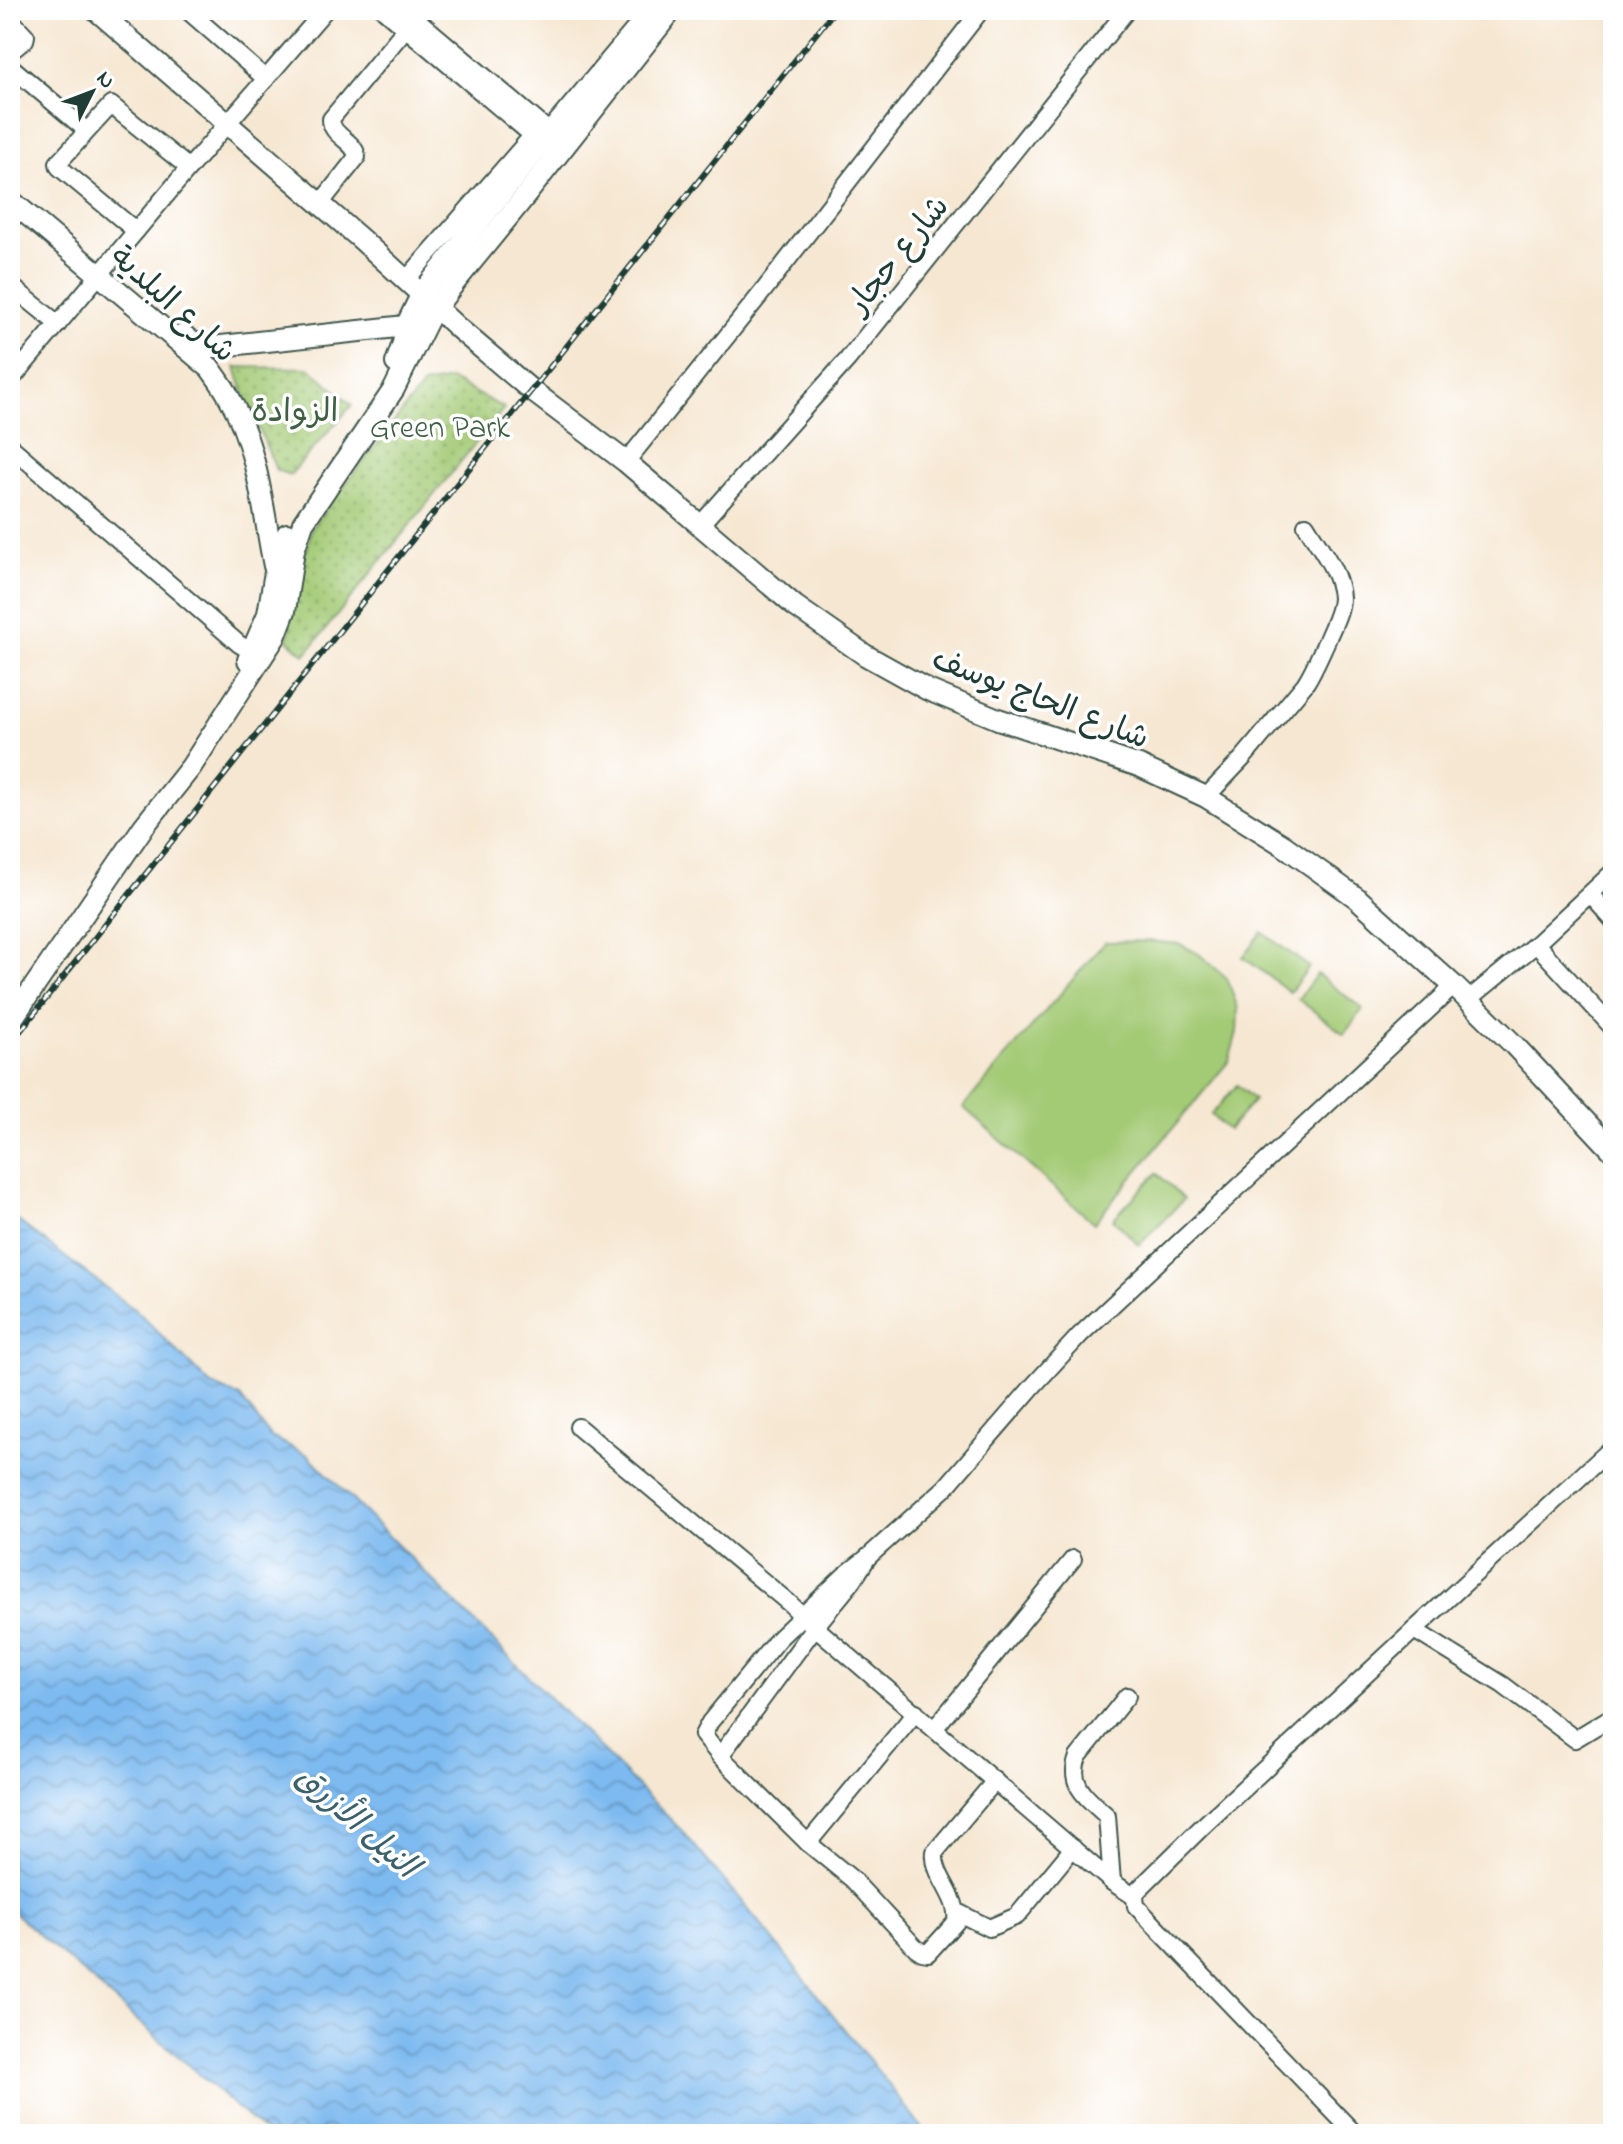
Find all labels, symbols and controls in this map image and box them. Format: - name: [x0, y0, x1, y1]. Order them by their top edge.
- north arrow: [52, 52, 132, 132]
- text: N: [88, 64, 121, 97]
- street label: شارع حجار: [835, 187, 962, 328]
- street label: شارع البلدية: [98, 236, 245, 375]
- park label: الزوادة: [252, 390, 338, 437]
- park label: Green Park: [370, 406, 511, 453]
- street label: شارع الحاج يوسف: [924, 637, 1155, 763]
- water label: النيل الأزرق: [283, 1754, 432, 1895]

